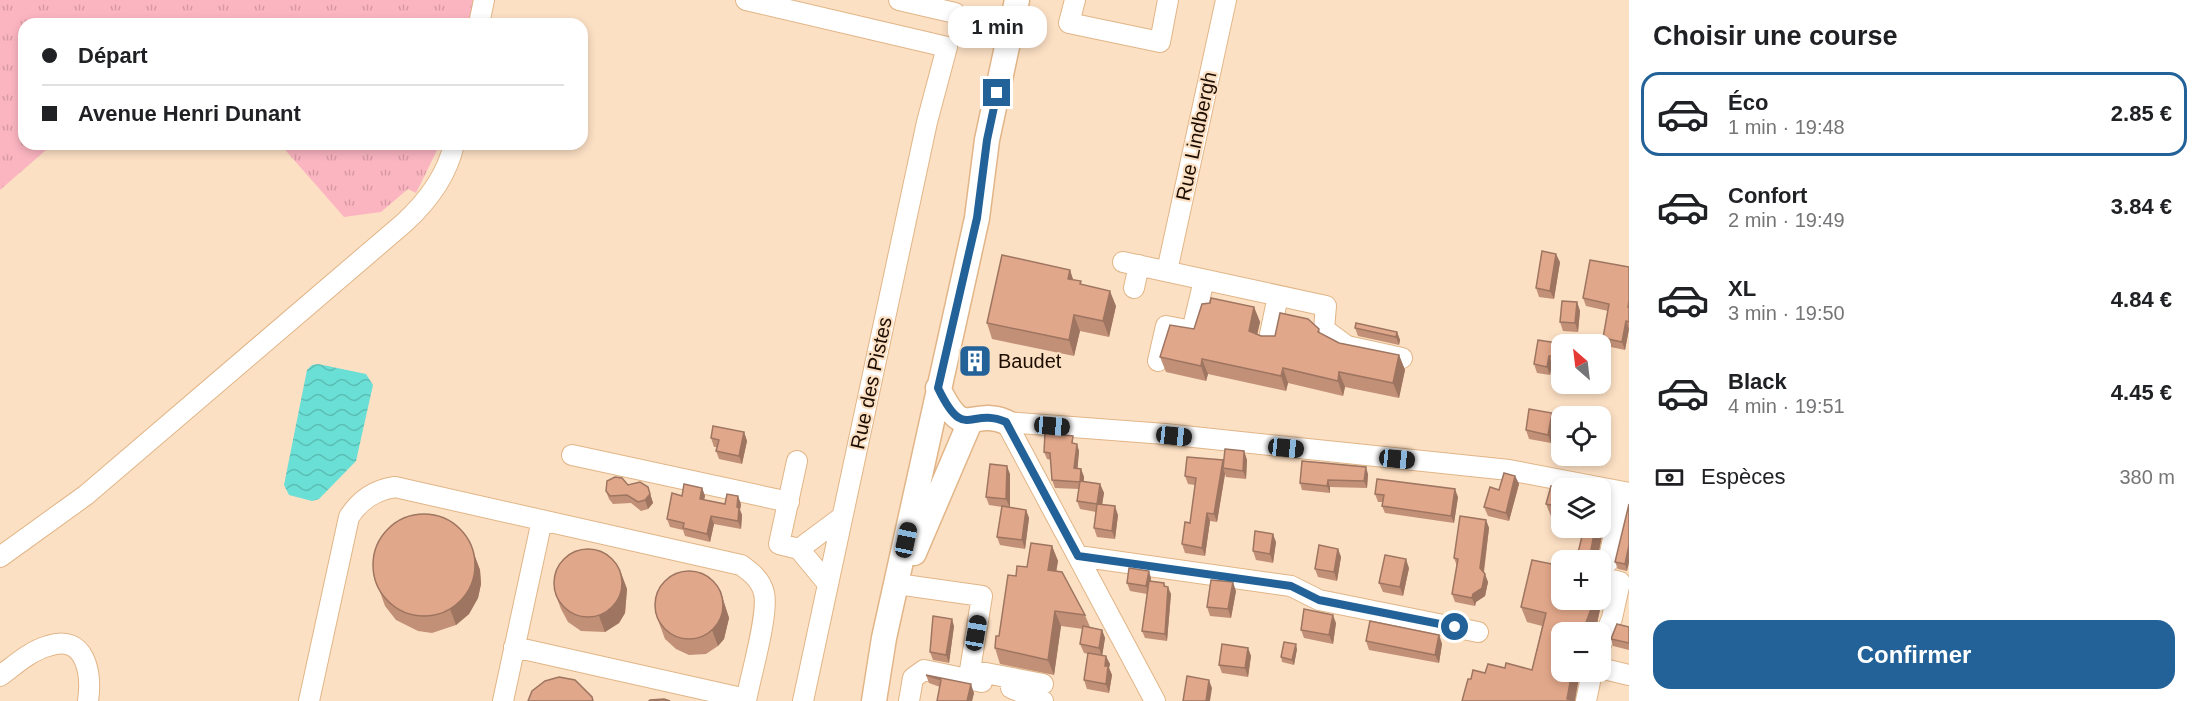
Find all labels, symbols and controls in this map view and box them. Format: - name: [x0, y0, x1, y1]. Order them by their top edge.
- callout: 1 min: [948, 6, 1046, 48]
- text: 1 min: [971, 16, 1024, 38]
- text: Choisir une course: [1653, 21, 1898, 51]
- text: Départ: [78, 43, 148, 68]
- street label: Rue Lindbergh: [1172, 70, 1220, 202]
- route end: [983, 79, 1010, 106]
- icon: car: [1656, 87, 1710, 141]
- text: Éco: [1728, 90, 1768, 115]
- text: Avenue Henri Dunant: [78, 101, 301, 126]
- text: 2.85 €: [2111, 101, 2172, 126]
- text: 1 min · 19:48: [1728, 116, 1845, 138]
- icon: car: [1656, 180, 1710, 234]
- text: Confort: [1728, 183, 1807, 208]
- text: 3.84 €: [2111, 194, 2172, 219]
- text: 2 min · 19:49: [1728, 209, 1845, 231]
- icon: car: [1656, 273, 1710, 327]
- text: XL: [1728, 276, 1756, 301]
- text: 4.84 €: [2111, 287, 2172, 312]
- text: 3 min · 19:50: [1728, 302, 1845, 324]
- street label: Rue des Pistes: [846, 315, 896, 451]
- north arrow: [1551, 334, 1611, 394]
- map controls: [1551, 334, 1611, 682]
- building icon: Baudet: [957, 343, 993, 379]
- place label: Baudet: [998, 350, 1062, 372]
- icon: car: [1656, 366, 1710, 420]
- text: Black: [1728, 369, 1787, 394]
- text: 4.45 €: [2111, 380, 2172, 405]
- text: 4 min · 19:51: [1728, 395, 1845, 417]
- button: locate: [1551, 406, 1611, 466]
- car: [1033, 415, 1071, 437]
- car: [1155, 425, 1193, 447]
- car: [1267, 437, 1305, 459]
- car: [1378, 448, 1416, 470]
- icon: cash: [1653, 461, 1686, 494]
- text: Espèces: [1701, 464, 1785, 489]
- text: 380 m: [2119, 466, 2175, 488]
- button: layers: [1551, 478, 1611, 538]
- car: [893, 521, 919, 559]
- button: +: [1551, 550, 1611, 610]
- route start: [1441, 613, 1468, 640]
- car: [964, 614, 988, 652]
- button: Confirmer: [1653, 620, 2175, 689]
- button: −: [1551, 622, 1611, 682]

